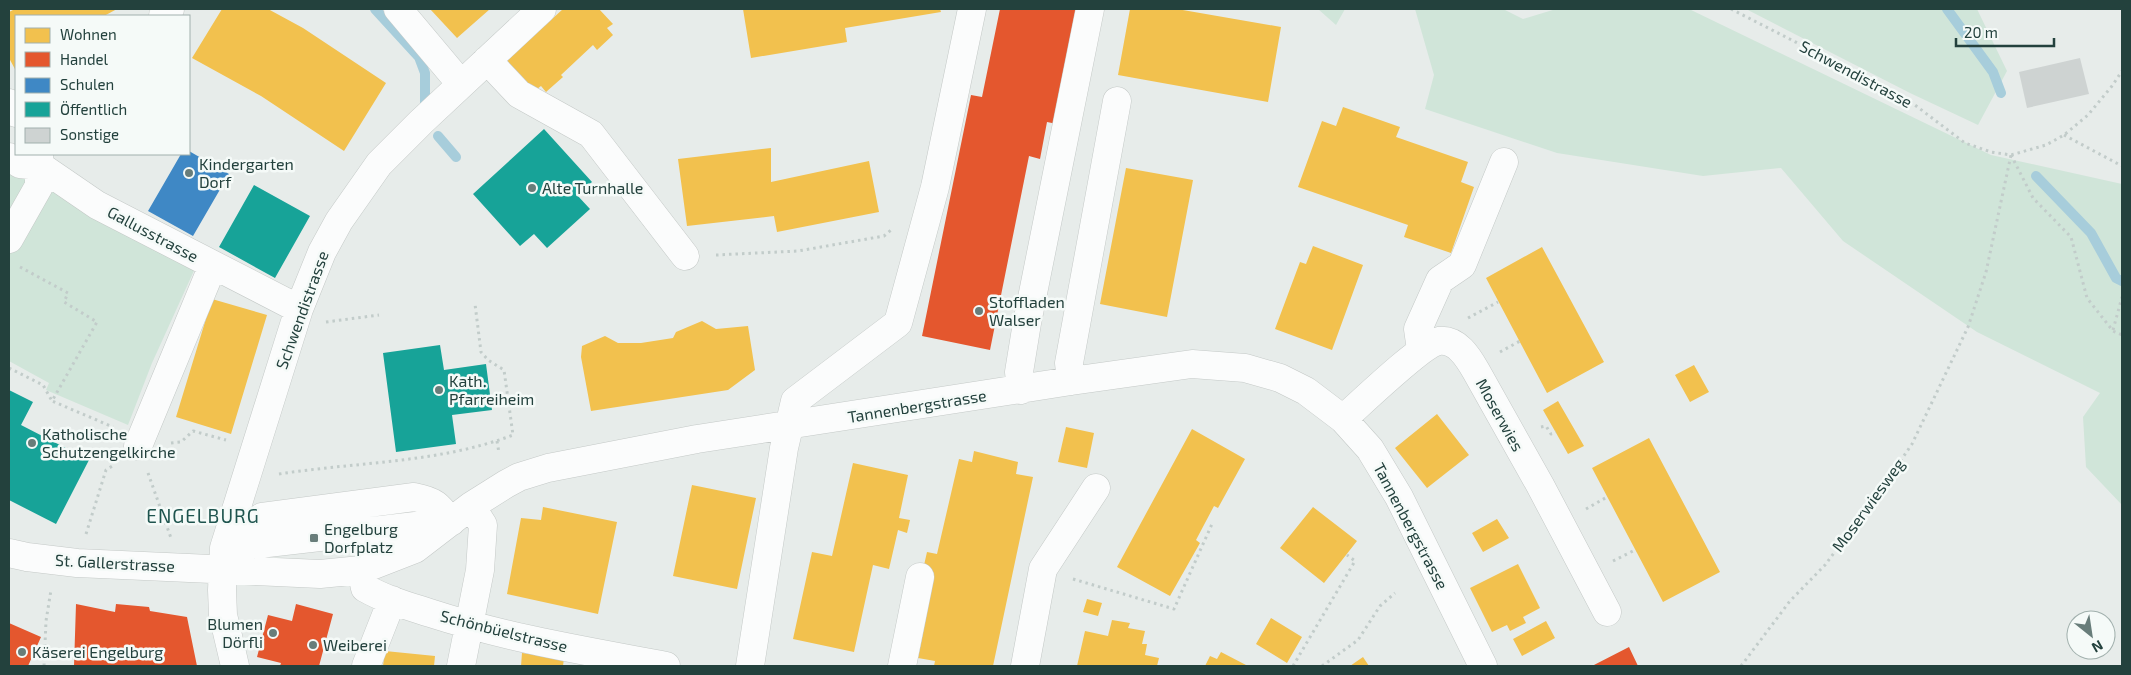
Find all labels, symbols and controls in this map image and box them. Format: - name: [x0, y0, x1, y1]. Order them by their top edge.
- legend: [15, 15, 190, 155]
- scale bar: [1956, 15, 2054, 47]
- text: 20 m: [1964, 23, 1998, 41]
- text: Wohnen: [60, 25, 117, 43]
- street label: Schwendistrasse: [1797, 36, 1916, 111]
- text: Handel: [60, 50, 109, 68]
- text: Schulen: [60, 75, 114, 93]
- text: Öffentlich: [60, 100, 127, 118]
- text: Sonstige: [60, 125, 119, 143]
- place label: Kindergarten Dorf: [199, 154, 294, 191]
- marker: Kindergarten Dorf: [183, 167, 195, 179]
- place label: Alte Turnhalle: [542, 178, 643, 197]
- marker: Alte Turnhalle: [526, 182, 538, 194]
- street label: Gallusstrasse: [105, 202, 202, 265]
- street label: Schwendistrasse: [271, 248, 332, 372]
- place label: Stoffladen Walser: [989, 292, 1065, 329]
- marker: Stoffladen Walser: [973, 305, 985, 317]
- place label: Kath. Pfarreiheim: [449, 371, 534, 408]
- street label: Moserwies: [1473, 375, 1528, 454]
- marker: Kath. Pfarreiheim: [433, 384, 445, 396]
- street label: Tannenbergstrasse: [846, 385, 988, 426]
- place label: Katholische Schutzengelkirche: [42, 424, 176, 461]
- marker: Katholische Schutzengelkirche: [26, 437, 38, 449]
- street label: Moserwiesweg: [1827, 454, 1908, 555]
- street label: Tannenbergstrasse: [1370, 459, 1453, 592]
- district label: ENGELBURG: [146, 504, 260, 527]
- place label: Engelburg Dorfplatz: [324, 519, 398, 556]
- marker: Engelburg Dorfplatz: [308, 532, 320, 544]
- street label: St. Gallerstrasse: [55, 550, 175, 575]
- street label: Schönbüelstrasse: [439, 606, 570, 655]
- north arrow: [2066, 610, 2116, 660]
- place label: Blumen Dörfli: [207, 614, 263, 651]
- marker: Blumen Dörfli: [267, 627, 279, 639]
- place label: Weiberei: [323, 635, 387, 654]
- text: N: [2089, 637, 2106, 657]
- marker: Weiberei: [307, 639, 319, 651]
- place label: Käserei Engelburg: [32, 642, 163, 661]
- marker: Käserei Engelburg: [16, 646, 28, 658]

